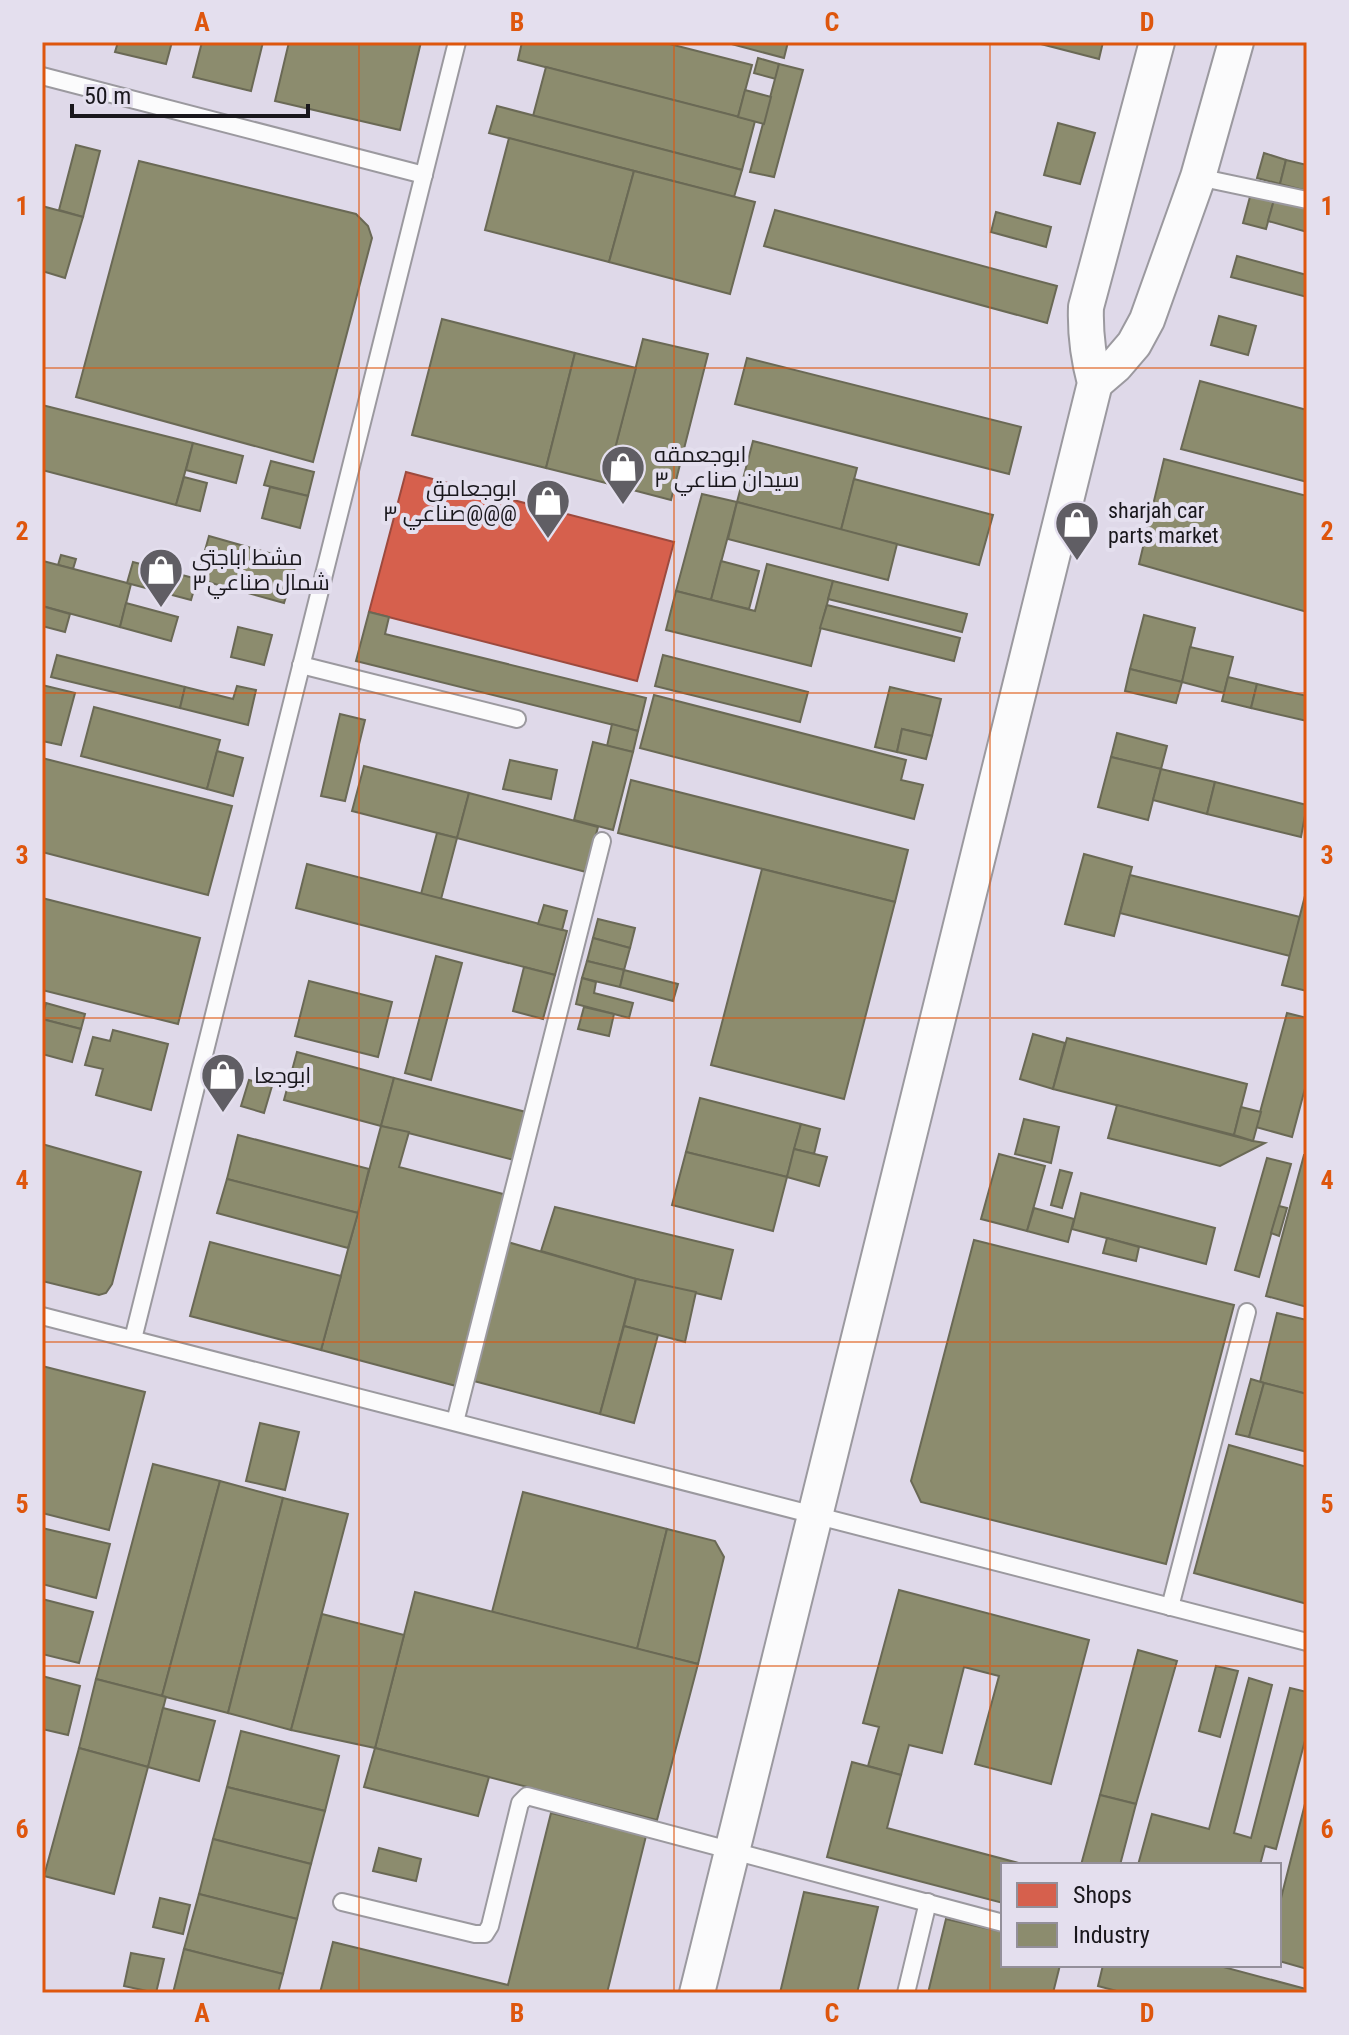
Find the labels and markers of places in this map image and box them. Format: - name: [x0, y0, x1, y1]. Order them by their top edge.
- place label: ابوجعمقه سيدان صناعي ٣: [654, 442, 799, 496]
- shop icon: ابوجعمقه سيدان صناعي ٣: [599, 443, 647, 506]
- place label: ابوجعامق صناعي ٣@@@: [383, 476, 517, 530]
- shop icon: ابوجعامق صناعي ٣@@@: [524, 477, 572, 540]
- place label: sharjah car parts market: [1108, 498, 1219, 548]
- shop icon: sharjah car parts market: [1053, 499, 1101, 562]
- place label: مشط اباجتي شمال صناعي٣: [192, 545, 330, 599]
- shop icon: مشط اباجتي شمال صناعي٣: [137, 546, 185, 609]
- shop icon: ابوجعا: [199, 1051, 247, 1114]
- place label: ابوجعا: [254, 1063, 311, 1088]

